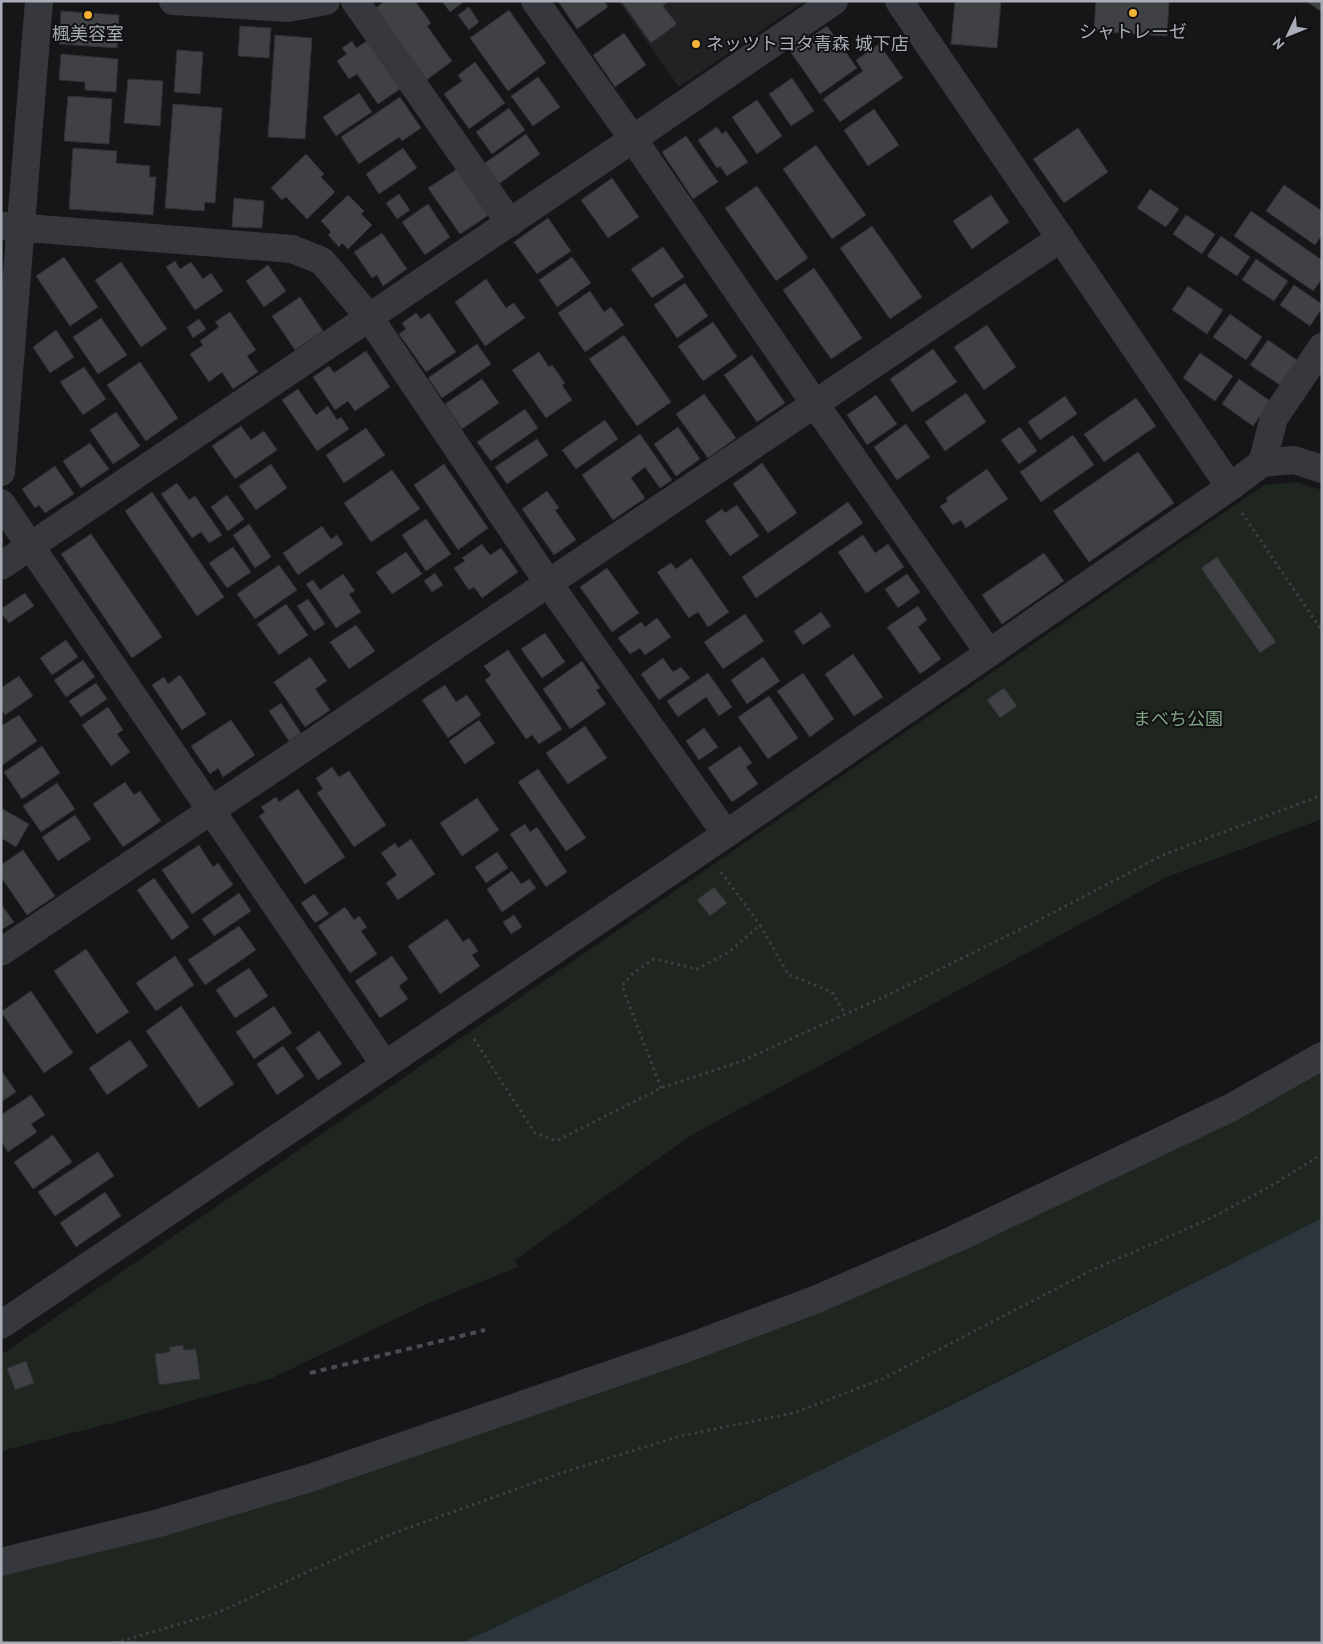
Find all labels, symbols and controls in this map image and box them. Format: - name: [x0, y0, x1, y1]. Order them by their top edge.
- marker: シャトレーゼ: [1127, 7, 1139, 19]
- marker: 楓美容室: [82, 9, 94, 21]
- north arrow: [1263, 10, 1313, 60]
- place label: シャトレーゼ: [1079, 20, 1187, 43]
- place label: 楓美容室: [52, 22, 124, 45]
- place label: ネッツトヨタ青森 城下店: [706, 32, 909, 55]
- text: N: [1269, 34, 1288, 53]
- marker: ネッツトヨタ青森 城下店: [690, 38, 702, 50]
- park label: まべち公園: [1133, 707, 1223, 730]

